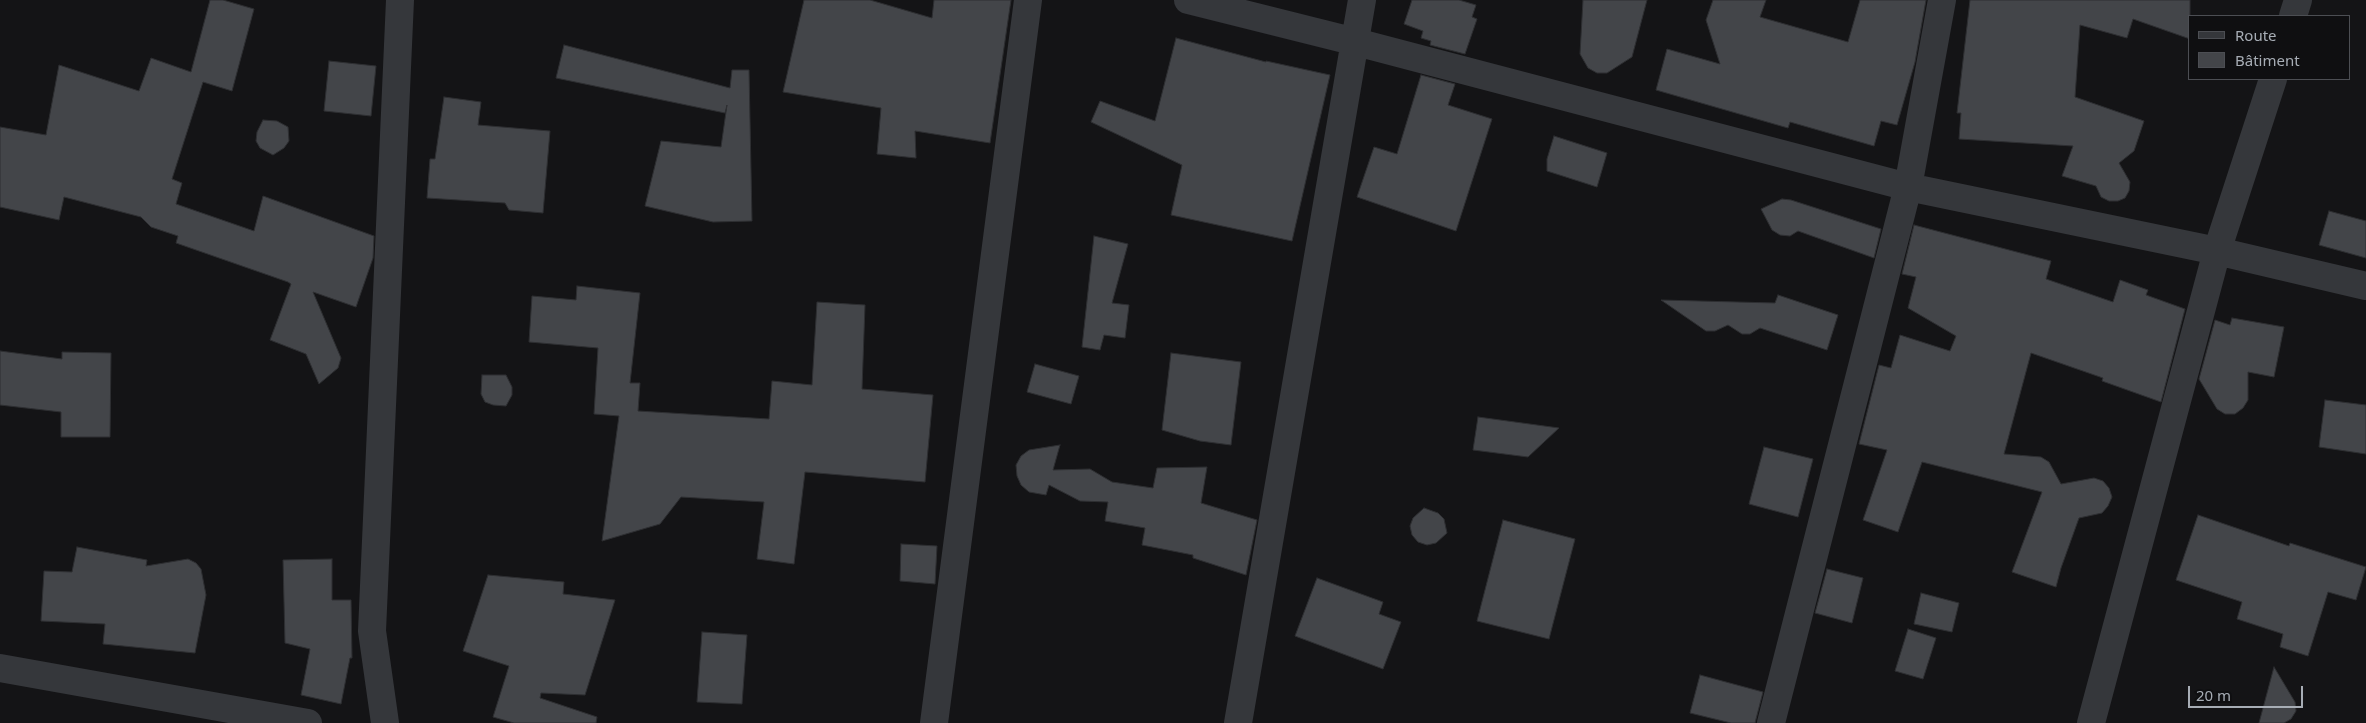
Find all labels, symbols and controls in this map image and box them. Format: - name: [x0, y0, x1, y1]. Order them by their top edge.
- legend: [2188, 15, 2351, 80]
- text: Route: [2235, 25, 2277, 45]
- text: Bâtiment: [2235, 50, 2300, 70]
- scale bar: [2191, 676, 2306, 708]
- text: 20 m: [2196, 685, 2231, 705]

